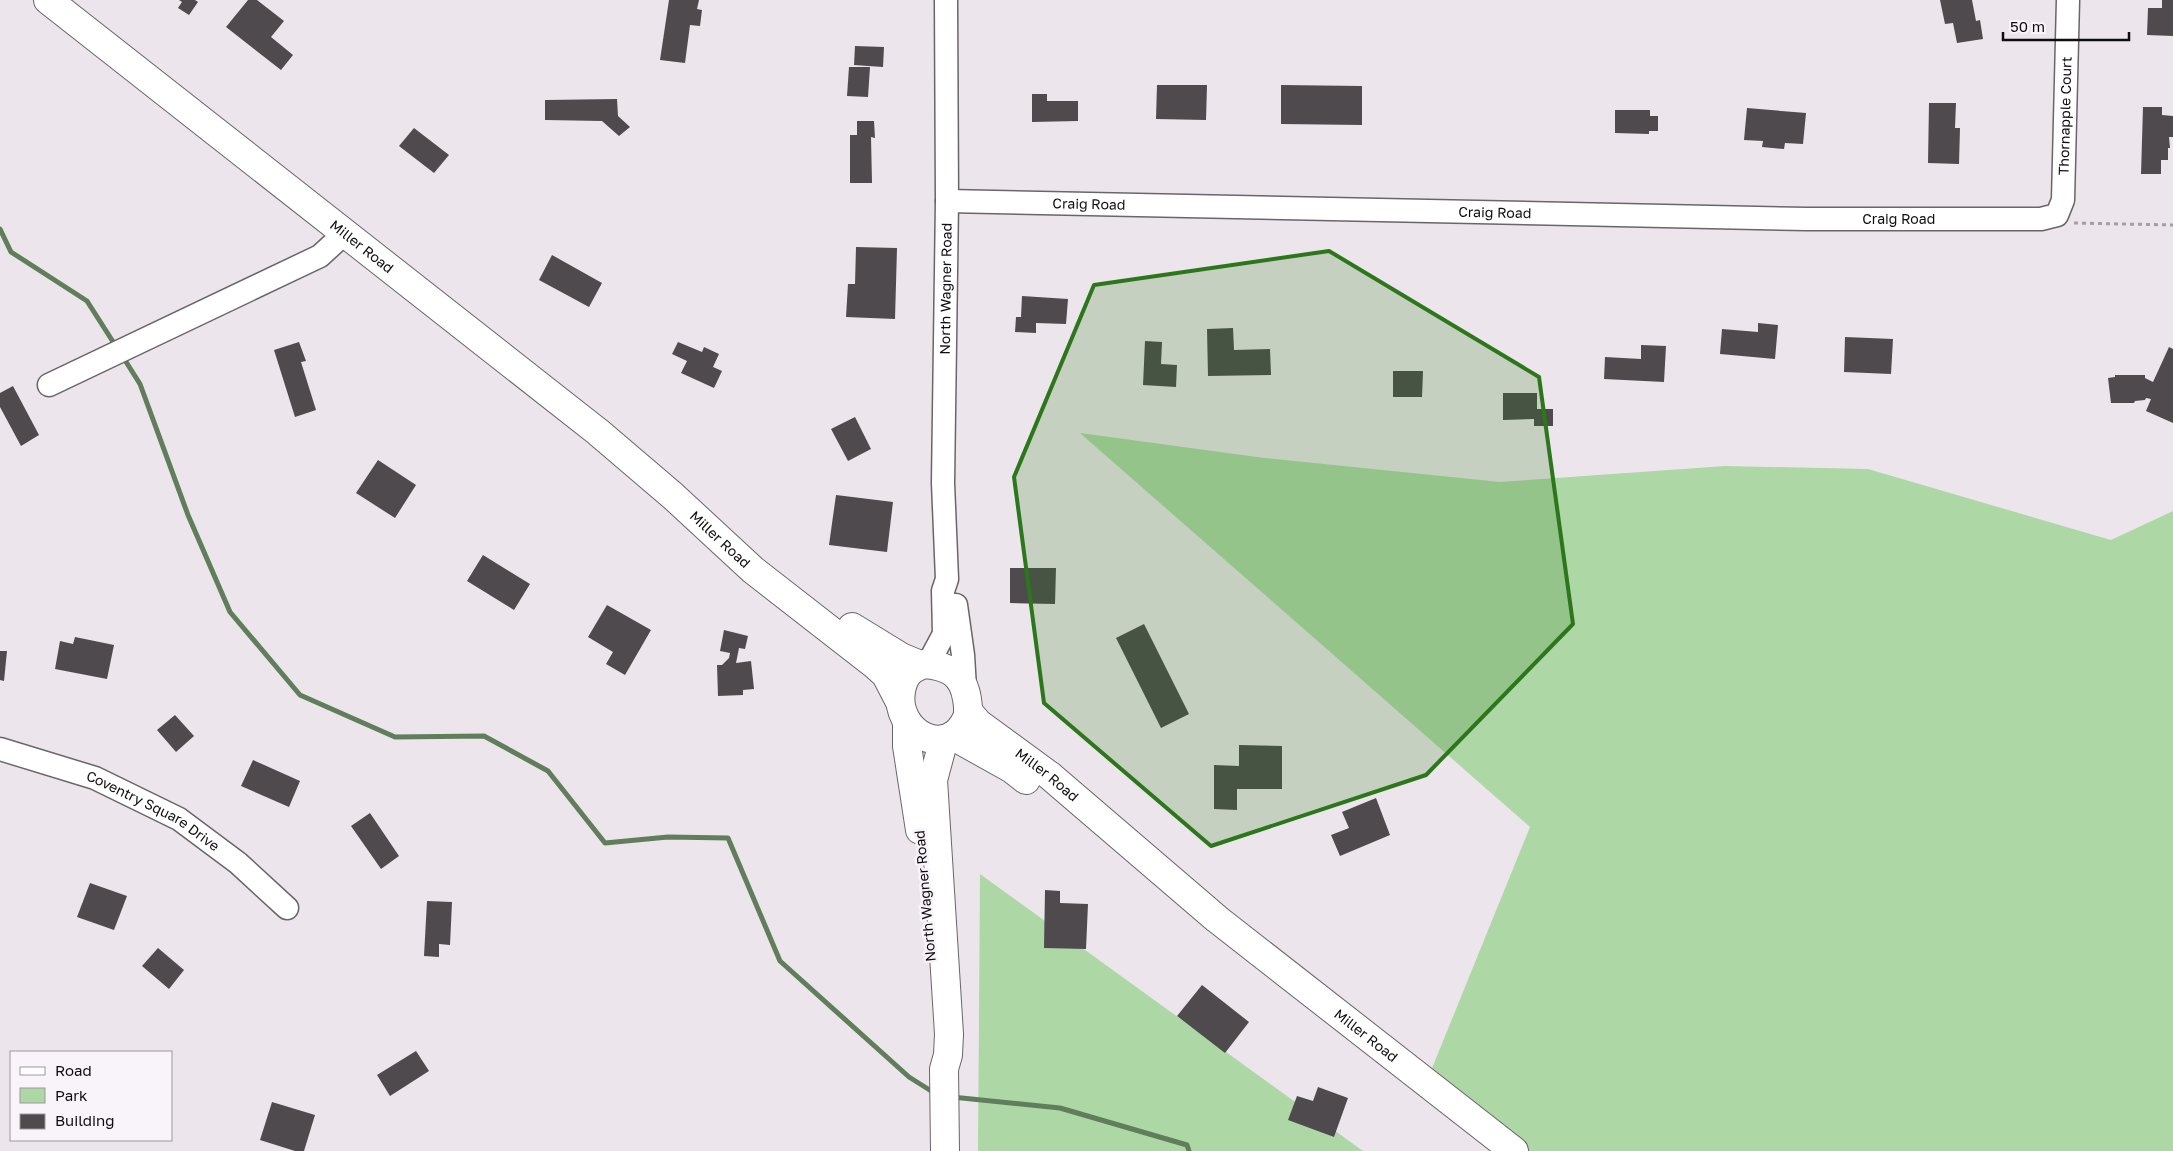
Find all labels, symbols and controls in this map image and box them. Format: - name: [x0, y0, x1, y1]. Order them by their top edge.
- scale bar: [2003, 10, 2129, 42]
- text: 50 m: [2010, 17, 2045, 35]
- street label: Thornapple Court: [2055, 56, 2075, 175]
- street label: Craig Road: [1052, 194, 1126, 213]
- street label: Craig Road: [1458, 203, 1532, 221]
- street label: Craig Road: [1862, 210, 1935, 227]
- street label: Miller Road: [327, 216, 397, 276]
- street label: North Wagner Road: [936, 223, 955, 355]
- street label: Miller Road: [687, 507, 754, 571]
- street label: Miller Road: [1012, 744, 1083, 805]
- street label: Coventry Square Drive: [85, 767, 223, 854]
- street label: North Wagner Road: [910, 830, 939, 962]
- street label: Miller Road: [1331, 1005, 1402, 1065]
- legend: [10, 1051, 172, 1141]
- text: Road: [55, 1061, 92, 1079]
- text: Park: [55, 1086, 88, 1104]
- text: Building: [55, 1111, 115, 1129]

